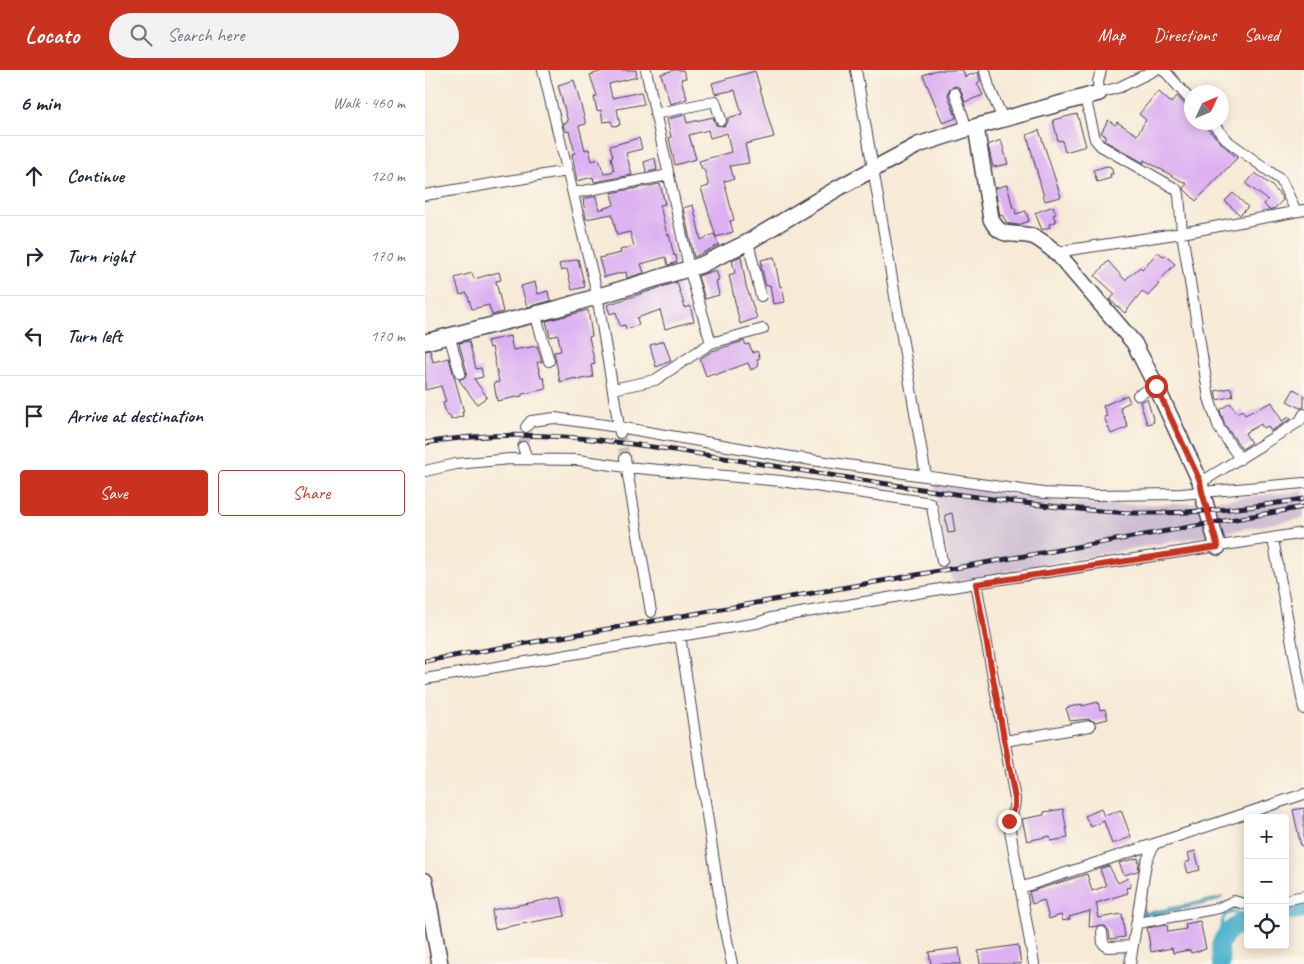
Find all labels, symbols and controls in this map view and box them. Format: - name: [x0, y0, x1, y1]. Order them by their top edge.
- search box: [109, 13, 459, 58]
- text: Locato: [25, 20, 79, 50]
- icon: search: [127, 21, 155, 49]
- text: Search here: [167, 23, 245, 47]
- text: Map: [1098, 24, 1125, 46]
- text: Directions: [1153, 24, 1216, 46]
- text: Saved: [1244, 24, 1279, 46]
- north arrow: [1184, 85, 1229, 130]
- text: 6 min: [20, 90, 61, 116]
- text: Walk · 460 m: [333, 93, 405, 113]
- icon: ahead: [20, 162, 48, 190]
- text: Continue: [67, 164, 124, 188]
- text: 120 m: [371, 166, 405, 186]
- icon: right: [20, 242, 48, 270]
- text: Turn right: [67, 244, 134, 268]
- text: 170 m: [371, 246, 405, 266]
- icon: left: [20, 322, 48, 350]
- text: Turn left: [67, 324, 122, 348]
- text: 170 m: [371, 326, 405, 346]
- route start: [1145, 375, 1168, 398]
- icon: arrive: [20, 402, 48, 430]
- text: Arrive at destination: [67, 404, 203, 428]
- button: Save: [20, 470, 208, 516]
- button: Share: [218, 470, 405, 516]
- route end: [998, 810, 1021, 833]
- map controls: [1244, 814, 1289, 949]
- button: +: [1244, 814, 1289, 859]
- button: −: [1244, 859, 1289, 904]
- button: locate: [1244, 904, 1289, 949]

